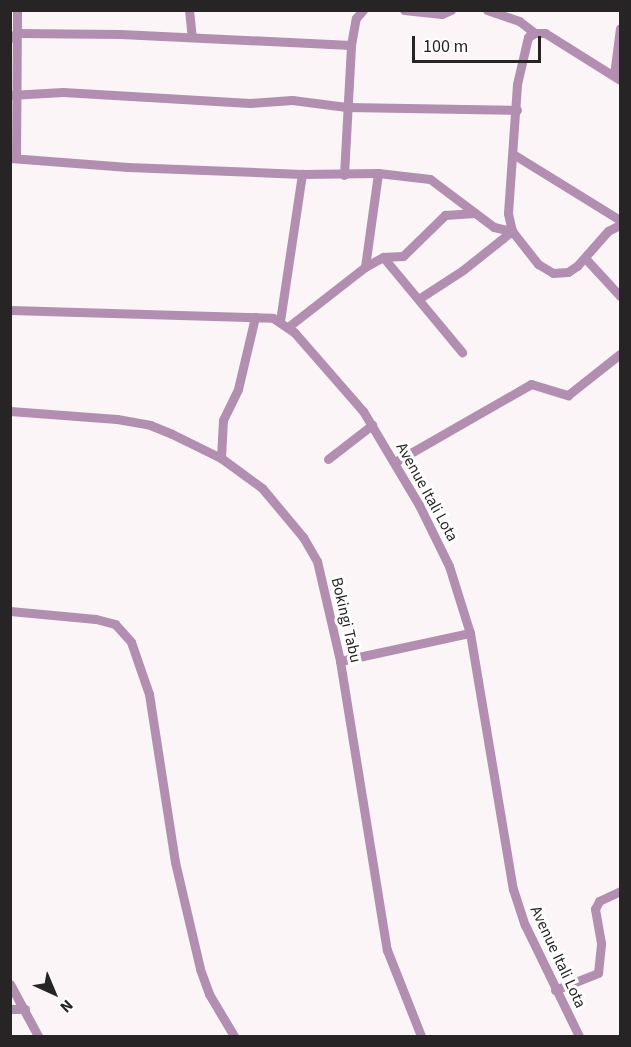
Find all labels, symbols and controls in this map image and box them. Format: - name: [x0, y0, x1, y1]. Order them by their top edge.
- scale bar: [415, 24, 544, 62]
- text: 100 m: [423, 34, 468, 59]
- street label: Avenue Itali Lota: [392, 439, 462, 545]
- street label: Bokingi Tabu: [327, 575, 365, 665]
- street label: Avenue Itali Lota: [526, 903, 590, 1011]
- north arrow: [24, 963, 84, 1023]
- text: N: [55, 994, 78, 1018]

